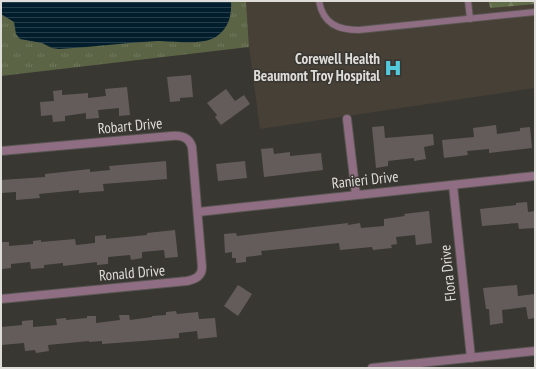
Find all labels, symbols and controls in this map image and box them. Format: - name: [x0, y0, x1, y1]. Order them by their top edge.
- place label: Corewell Health Beaumont Troy Hospital: [253, 49, 380, 85]
- hospital icon: Corewell Health Beaumont Troy Hospital: [383, 58, 403, 78]
- street label: Robart Drive: [97, 113, 163, 138]
- street label: Ranieri Drive: [331, 167, 399, 192]
- street label: Flora Drive: [435, 244, 460, 302]
- street label: Ronald Drive: [98, 260, 166, 285]

